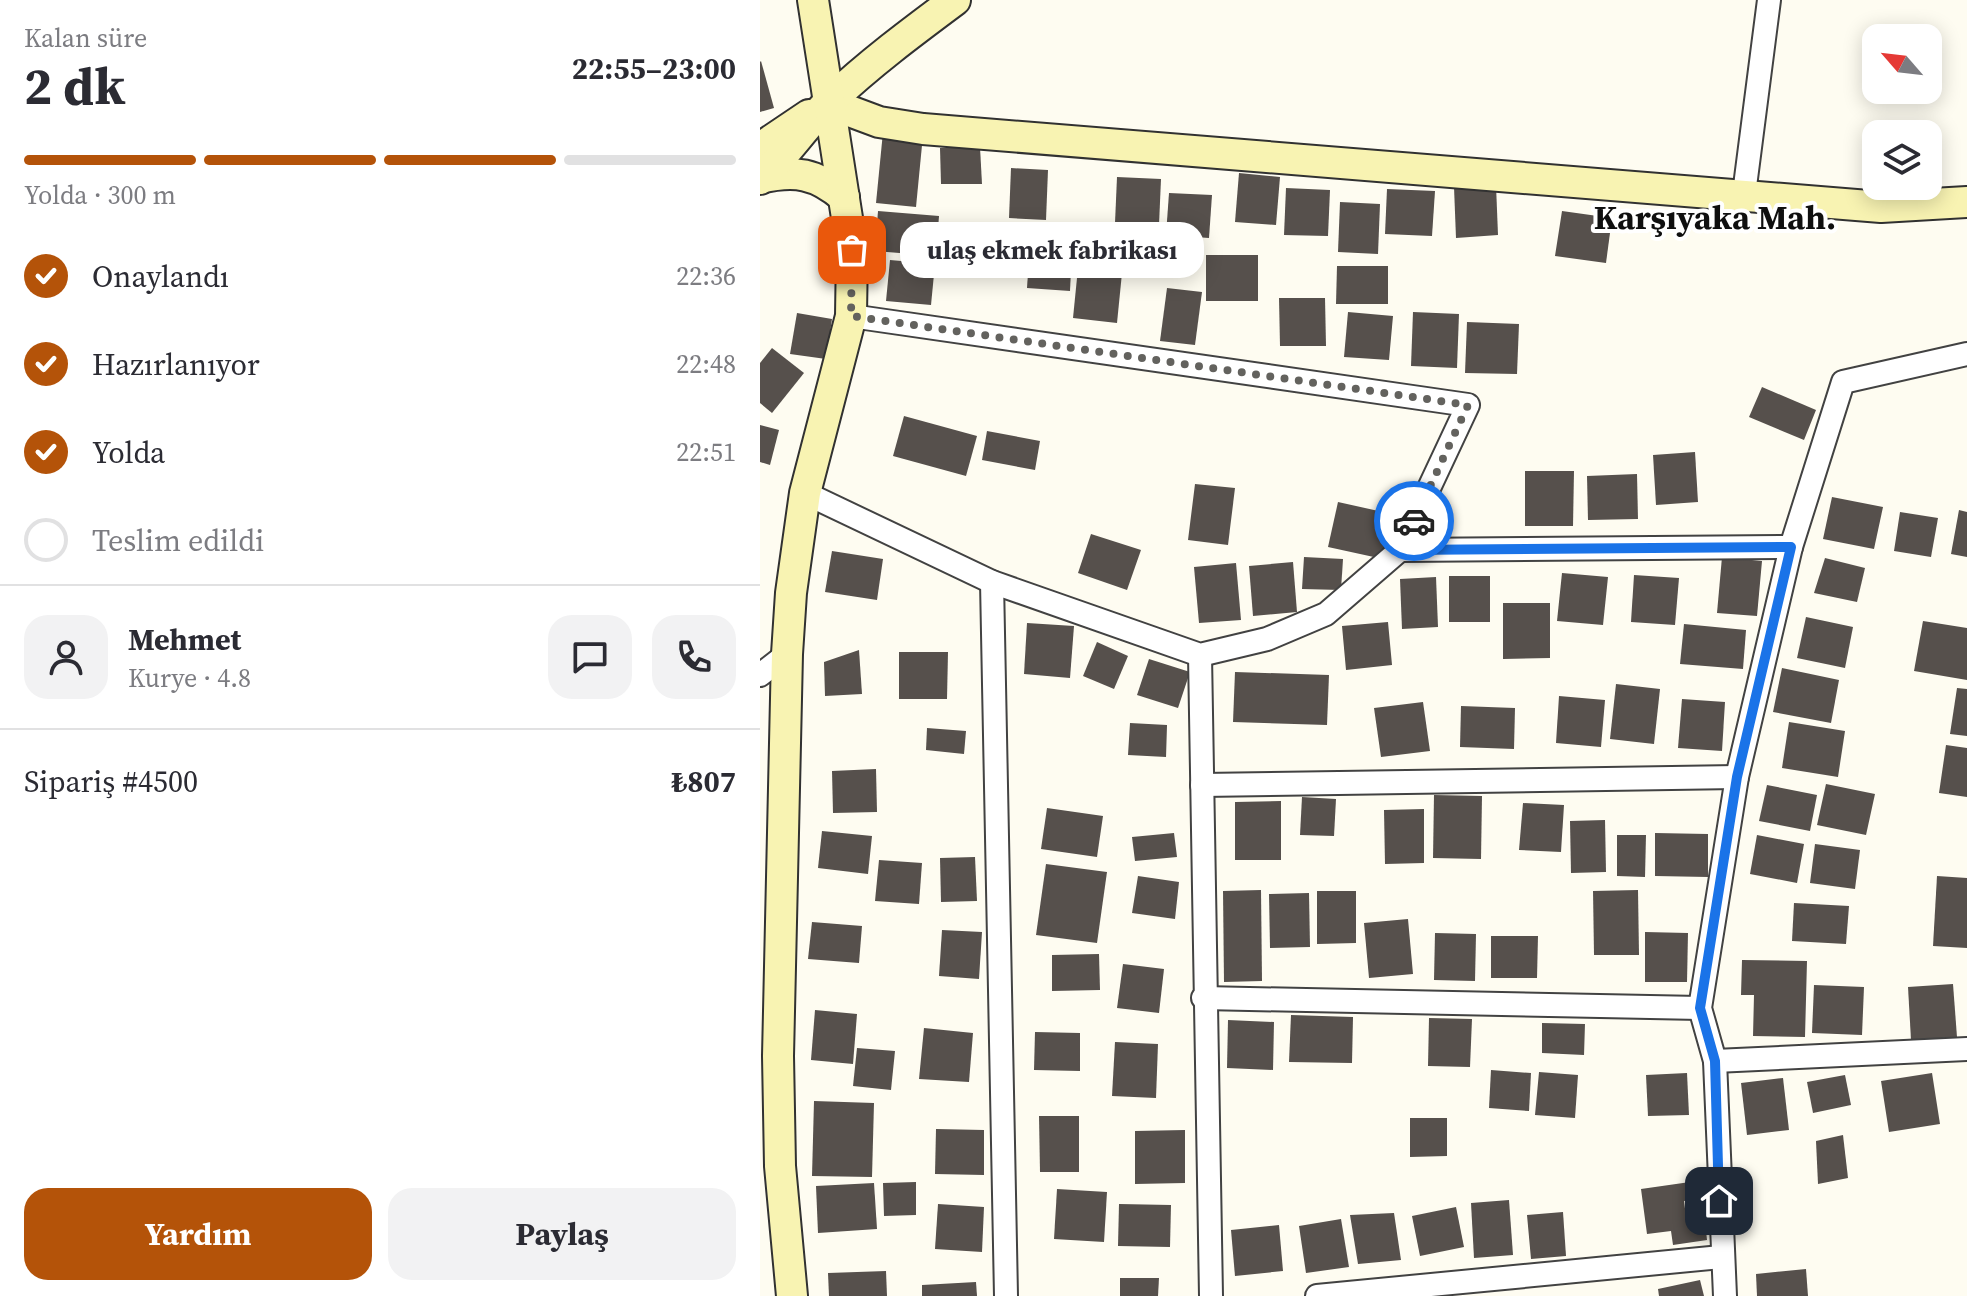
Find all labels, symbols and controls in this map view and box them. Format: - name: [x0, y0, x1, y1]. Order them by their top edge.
- text: Kalan süre: [24, 20, 147, 56]
- north arrow: [1862, 24, 1942, 104]
- map controls: [1862, 24, 1942, 200]
- text: 22:55–23:00: [572, 48, 736, 89]
- text: 2 dk: [24, 50, 125, 121]
- button: layers: [1862, 120, 1942, 200]
- text: Yolda · 300 m: [24, 177, 176, 213]
- district label: Karşıyaka Mah.: [1594, 194, 1836, 240]
- pin: [818, 216, 886, 284]
- callout: ulaş ekmek fabrikası: [900, 222, 1204, 278]
- icon: bag: [830, 228, 874, 272]
- text: ulaş ekmek fabrikası: [927, 232, 1177, 268]
- icon: check: [24, 254, 68, 298]
- text: Onaylandı: [92, 256, 229, 297]
- text: 22:36: [676, 258, 736, 294]
- icon: check: [24, 342, 68, 386]
- text: Hazırlanıyor: [92, 344, 260, 385]
- text: 22:48: [676, 346, 736, 382]
- icon: check: [24, 430, 68, 474]
- text: Yolda: [92, 432, 165, 473]
- text: 22:51: [676, 434, 736, 470]
- courier: [1374, 481, 1454, 561]
- icon: car: [1392, 499, 1436, 543]
- text: Teslim edildi: [92, 520, 264, 561]
- button: person: [24, 615, 108, 699]
- button: chat: [548, 615, 632, 699]
- button: phone: [652, 615, 736, 699]
- text: Mehmet: [128, 619, 241, 660]
- text: Kurye · 4.8: [128, 660, 251, 696]
- text: Sipariş #4500: [24, 761, 198, 802]
- text: ₺807: [671, 761, 736, 802]
- pin: [1685, 1167, 1753, 1235]
- icon: home: [1697, 1179, 1741, 1223]
- button: Yardım: [24, 1188, 372, 1280]
- button: Paylaş: [388, 1188, 736, 1280]

